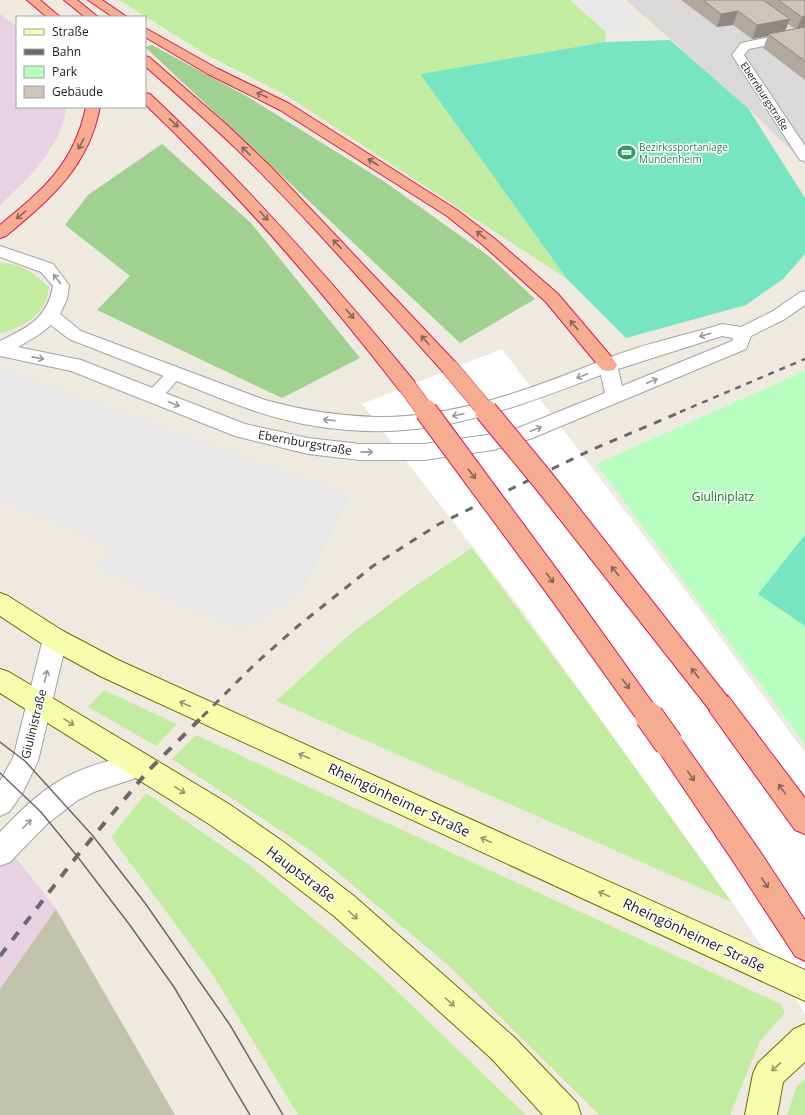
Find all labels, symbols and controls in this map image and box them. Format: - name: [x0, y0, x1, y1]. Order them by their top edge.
- legend: [16, 16, 146, 108]
- text: Straße: [52, 23, 89, 40]
- text: Bahn: [52, 43, 81, 60]
- street label: Ebernburgstraße: [738, 59, 793, 133]
- text: Park: [52, 63, 78, 80]
- text: Gebäude: [52, 83, 103, 100]
- one-way arrow: [256, 91, 268, 98]
- one-way arrow: [168, 118, 178, 127]
- one-way arrow: [77, 138, 84, 150]
- place label: Bezirkssportanlage Mundenheim: [639, 140, 728, 166]
- sports icon: Bezirkssportanlage Mundenheim: [616, 143, 636, 163]
- one-way arrow: [241, 146, 251, 156]
- one-way arrow: [368, 158, 379, 166]
- one-way arrow: [16, 211, 27, 220]
- one-way arrow: [259, 211, 268, 221]
- one-way arrow: [475, 231, 486, 239]
- one-way arrow: [332, 239, 342, 249]
- one-way arrow: [52, 274, 61, 285]
- one-way arrow: [345, 309, 354, 320]
- one-way arrow: [570, 319, 579, 330]
- one-way arrow: [699, 332, 712, 339]
- one-way arrow: [420, 335, 429, 346]
- one-way arrow: [31, 354, 44, 362]
- one-way arrow: [576, 372, 588, 380]
- one-way arrow: [645, 377, 657, 385]
- one-way arrow: [168, 400, 180, 408]
- one-way arrow: [452, 411, 465, 419]
- one-way arrow: [323, 417, 336, 424]
- one-way arrow: [530, 425, 542, 432]
- street label: Ebernburgstraße: [257, 426, 354, 459]
- one-way arrow: [360, 449, 373, 456]
- one-way arrow: [468, 468, 476, 479]
- park label: Giuliniplatz: [692, 488, 755, 505]
- one-way arrow: [611, 565, 619, 576]
- one-way arrow: [546, 573, 554, 584]
- one-way arrow: [691, 668, 700, 679]
- one-way arrow: [43, 670, 50, 683]
- one-way arrow: [622, 678, 630, 689]
- street label: Giulinistraße: [17, 687, 50, 761]
- one-way arrow: [180, 699, 192, 707]
- one-way arrow: [63, 718, 74, 726]
- one-way arrow: [298, 752, 310, 760]
- street label: Rheingönheimer Straße: [325, 758, 473, 841]
- one-way arrow: [688, 770, 696, 782]
- one-way arrow: [778, 783, 786, 794]
- one-way arrow: [174, 787, 186, 795]
- one-way arrow: [22, 819, 32, 829]
- one-way arrow: [480, 836, 492, 843]
- street label: Hauptstraße: [263, 841, 340, 906]
- one-way arrow: [760, 878, 769, 889]
- one-way arrow: [598, 890, 610, 897]
- street label: Rheingönheimer Straße: [620, 893, 768, 976]
- one-way arrow: [348, 911, 359, 920]
- one-way arrow: [445, 997, 456, 1006]
- one-way arrow: [772, 1062, 782, 1071]

